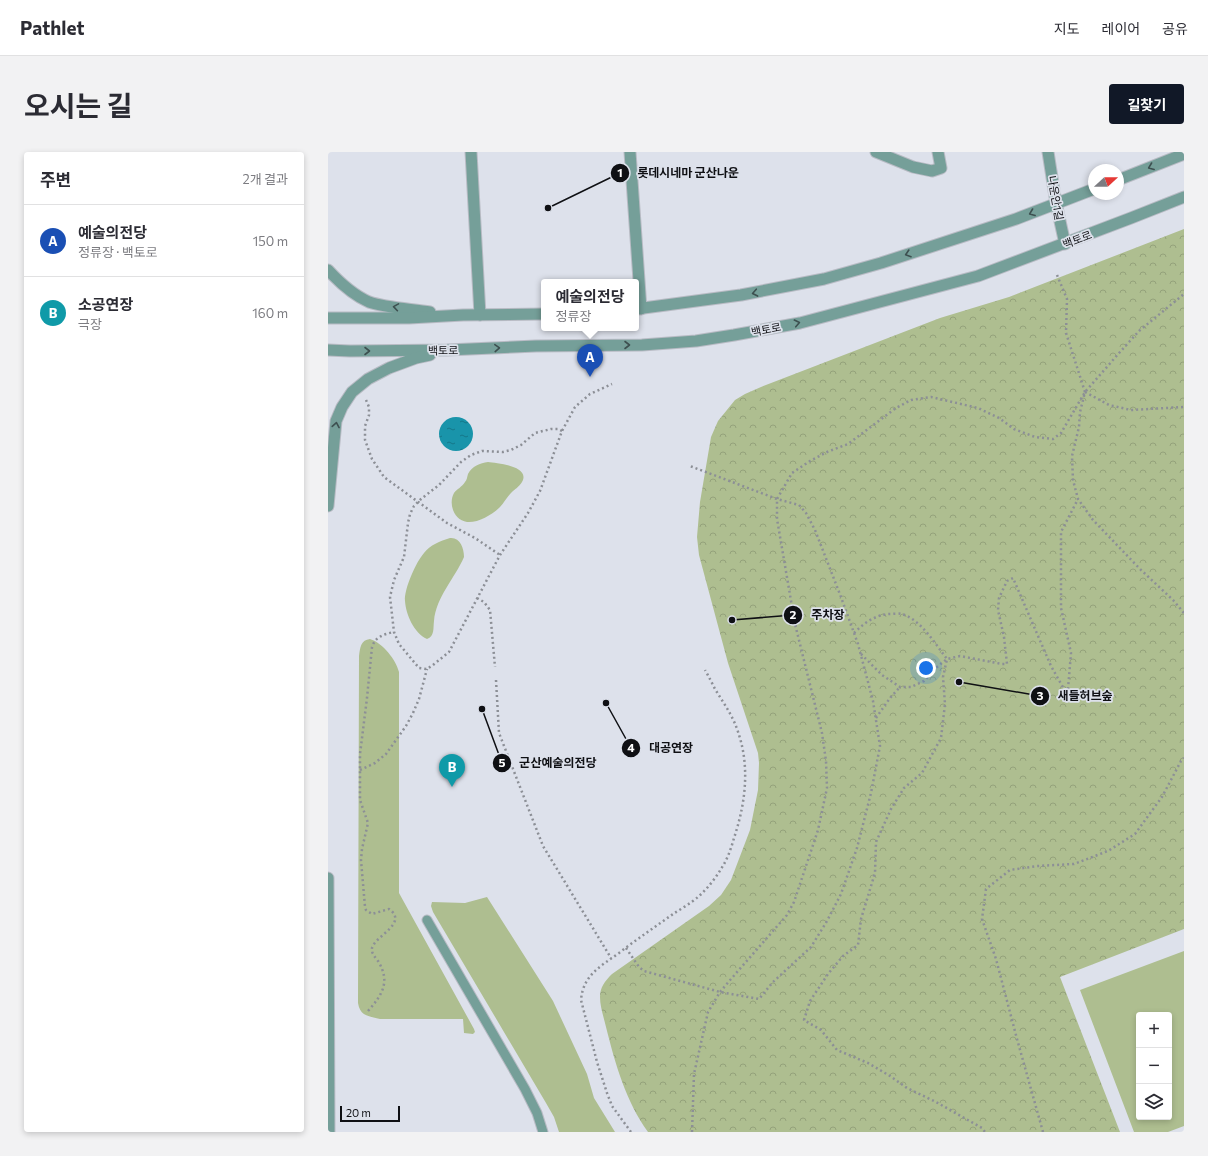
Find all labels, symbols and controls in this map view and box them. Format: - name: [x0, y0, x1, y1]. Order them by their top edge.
- text: Pathlet: [20, 16, 85, 39]
- text: 지도: [1054, 20, 1080, 37]
- text: 레이어: [1102, 20, 1140, 37]
- text: 공유: [1162, 20, 1188, 37]
- button: 길찾기: [1109, 84, 1184, 124]
- text: 오시는 길: [24, 88, 132, 122]
- callout: 롯데시네마 군산나운: [610, 161, 747, 185]
- one-way arrow: [1148, 162, 1155, 170]
- north arrow: [1088, 164, 1124, 200]
- text: 1: [617, 165, 623, 179]
- text: 롯데시네마 군산나운: [637, 165, 739, 179]
- text: 주변: [40, 169, 71, 190]
- text: 2개 결과: [242, 171, 288, 187]
- street label: 나운안1길: [1046, 175, 1066, 221]
- one-way arrow: [1028, 208, 1036, 216]
- text: 예술의전당: [78, 223, 147, 241]
- street label: 백토로: [1060, 227, 1094, 251]
- text: A: [48, 233, 58, 249]
- text: 150 m: [253, 233, 288, 249]
- text: 정류장 · 백토로: [78, 244, 158, 260]
- one-way arrow: [905, 249, 912, 258]
- popup: [541, 279, 639, 331]
- text: 예술의전당: [555, 287, 625, 305]
- one-way arrow: [752, 288, 758, 296]
- text: 소공연장: [78, 295, 133, 313]
- one-way arrow: [393, 303, 399, 312]
- text: B: [49, 305, 57, 321]
- text: 160 m: [252, 305, 288, 321]
- text: 정류장: [555, 308, 591, 324]
- text: 극장: [78, 316, 102, 332]
- street label: 백토로: [750, 320, 782, 338]
- one-way arrow: [794, 320, 800, 328]
- one-way arrow: [624, 341, 630, 349]
- street label: 백토로: [428, 343, 458, 357]
- one-way arrow: [494, 344, 500, 352]
- pin: A: [577, 344, 603, 377]
- one-way arrow: [364, 347, 370, 355]
- one-way arrow: [332, 422, 340, 428]
- callout: 주차장: [783, 603, 852, 627]
- text: 2: [790, 607, 797, 621]
- text: 주차장: [811, 607, 845, 621]
- your location: [916, 658, 936, 678]
- callout: 새들허브숲: [1030, 684, 1121, 708]
- text: 3: [1037, 688, 1044, 702]
- text: 새들허브숲: [1057, 688, 1113, 702]
- callout: 대공연장: [621, 736, 701, 760]
- text: 4: [627, 740, 635, 754]
- text: 대공연장: [649, 740, 693, 754]
- callout: 군산예술의전당: [492, 751, 605, 775]
- pin: B: [439, 754, 465, 787]
- text: 5: [499, 755, 506, 769]
- text: 군산예술의전당: [519, 755, 597, 769]
- map controls: [1136, 1012, 1172, 1120]
- button: +: [1136, 1012, 1172, 1048]
- button: −: [1136, 1048, 1172, 1084]
- button: layers: [1136, 1084, 1172, 1120]
- scale bar: [340, 1104, 400, 1123]
- text: 20 m: [346, 1106, 371, 1119]

